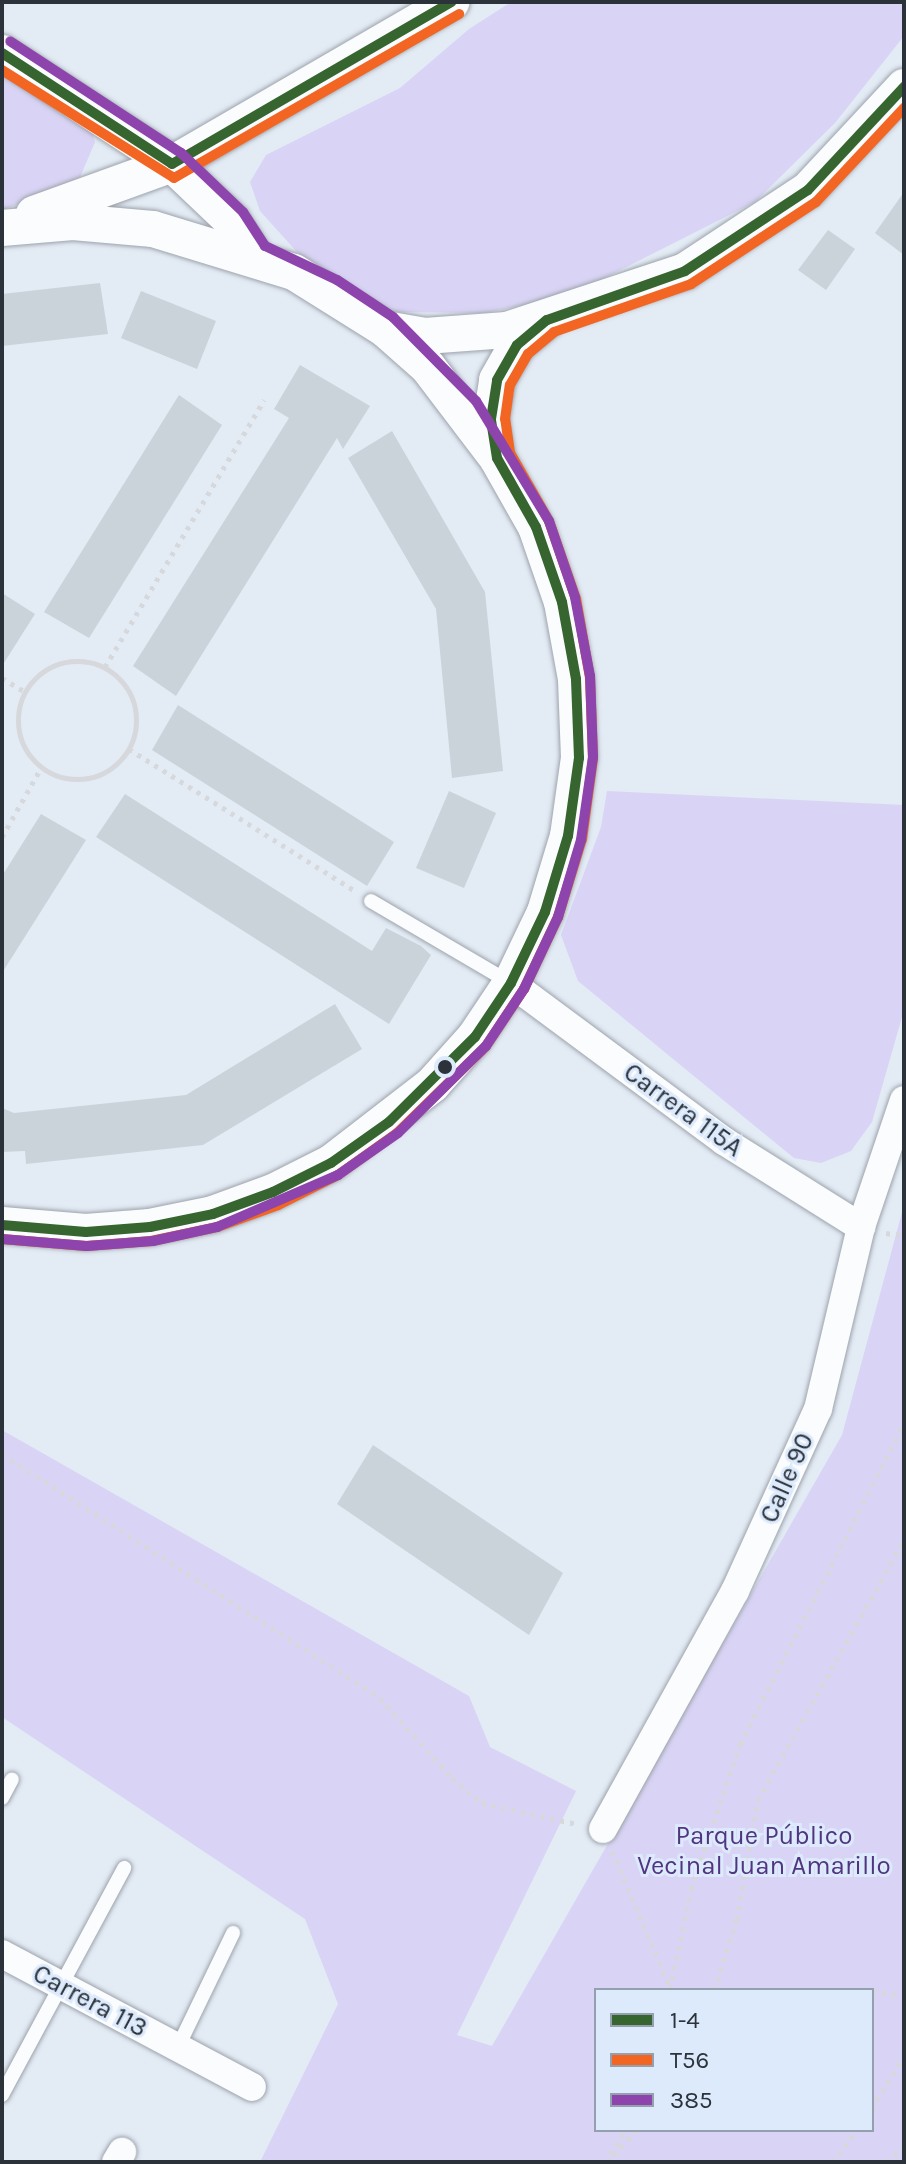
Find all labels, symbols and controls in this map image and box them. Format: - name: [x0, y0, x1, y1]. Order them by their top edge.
- street label: Carrera 115A: [618, 1057, 748, 1163]
- unlabelled marker: [437, 1059, 453, 1075]
- street label: Calle 90: [753, 1428, 821, 1528]
- park label: Parque Público Vecinal Juan Amarillo: [637, 1820, 891, 1882]
- street label: Carrera 113: [28, 1958, 152, 2044]
- legend: [594, 1988, 874, 2132]
- text: 1-4: [670, 2006, 700, 2034]
- text: T56: [670, 2046, 709, 2074]
- text: 385: [670, 2086, 712, 2114]

